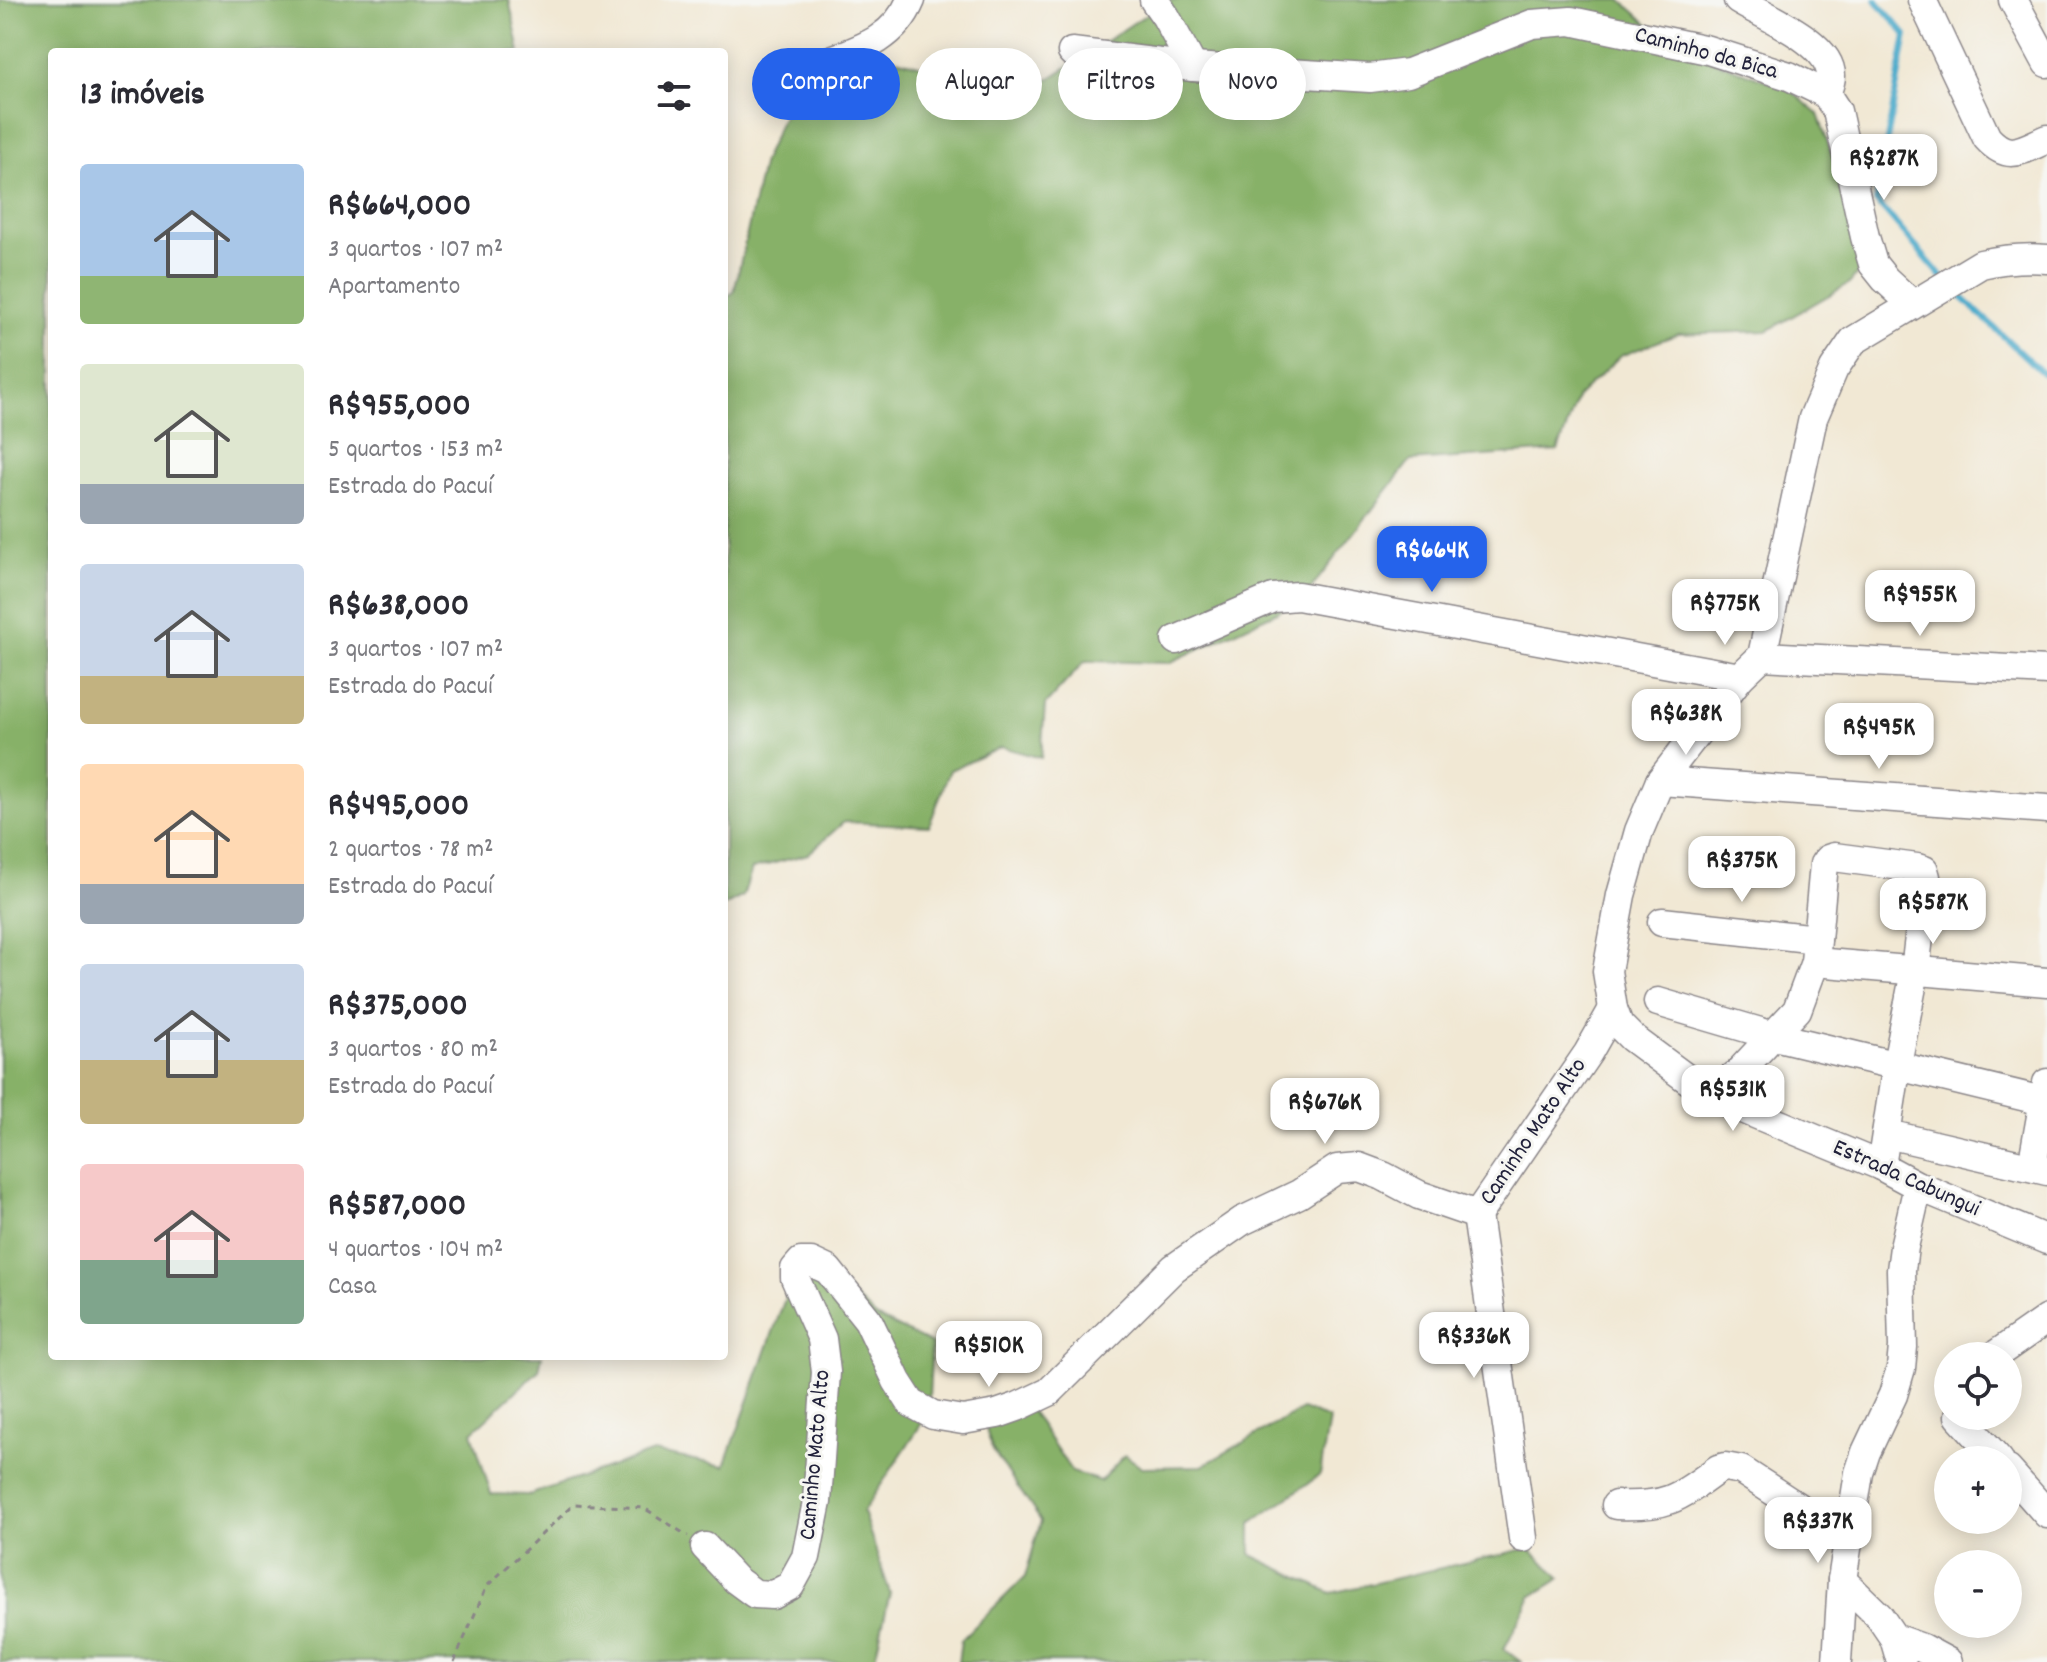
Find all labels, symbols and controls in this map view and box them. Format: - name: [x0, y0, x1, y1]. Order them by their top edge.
- street label: Caminho da Bica: [1631, 19, 1782, 90]
- chip: Comprar: [752, 48, 900, 120]
- chip: Alugar: [916, 48, 1042, 120]
- chip: Filtros: [1058, 48, 1183, 120]
- chip: Novo: [1199, 48, 1306, 120]
- text: 13 imóveis: [80, 72, 205, 121]
- icon: filters: [652, 74, 696, 118]
- pin: R$287K: [1819, 134, 1949, 202]
- text: R$287K: [1849, 141, 1919, 178]
- text: R$664,000: [328, 183, 471, 232]
- icon: home: [144, 196, 240, 292]
- text: 3 quartos · 107 m²: [328, 232, 503, 269]
- text: Apartamento: [328, 269, 460, 306]
- text: R$955,000: [328, 383, 471, 432]
- icon: home: [144, 396, 240, 492]
- text: 5 quartos · 153 m²: [328, 432, 503, 469]
- text: Estrada do Pacuí: [328, 469, 493, 506]
- pin: R$664K: [1367, 526, 1497, 594]
- text: R$664K: [1395, 533, 1469, 570]
- pin: R$955K: [1855, 570, 1985, 638]
- text: R$955K: [1883, 577, 1957, 614]
- pin: R$775K: [1660, 579, 1790, 647]
- text: R$638,000: [328, 583, 469, 632]
- text: R$775K: [1690, 586, 1760, 623]
- icon: home: [144, 596, 240, 692]
- text: 3 quartos · 107 m²: [328, 632, 503, 669]
- text: Estrada do Pacuí: [328, 669, 493, 706]
- pin: R$638K: [1621, 689, 1751, 757]
- text: R$638K: [1650, 696, 1722, 733]
- pin: R$495K: [1814, 703, 1944, 771]
- text: R$495K: [1843, 710, 1915, 747]
- text: R$495,000: [328, 783, 469, 832]
- icon: home: [144, 796, 240, 892]
- text: 2 quartos · 78 m²: [328, 832, 494, 869]
- pin: R$375K: [1677, 836, 1807, 904]
- text: R$375K: [1706, 843, 1778, 880]
- text: Estrada do Pacuí: [328, 869, 493, 906]
- pin: R$587K: [1868, 878, 1998, 946]
- text: R$587K: [1898, 885, 1968, 922]
- text: R$375,000: [328, 983, 468, 1032]
- icon: home: [144, 996, 240, 1092]
- text: 3 quartos · 80 m²: [328, 1032, 498, 1069]
- street label: Caminho Mato Alto: [1472, 1052, 1596, 1212]
- pin: R$531K: [1668, 1065, 1798, 1133]
- text: Estrada do Pacuí: [328, 1069, 493, 1106]
- text: R$531K: [1699, 1072, 1767, 1109]
- pin: R$676K: [1260, 1078, 1390, 1146]
- text: R$676K: [1288, 1085, 1362, 1122]
- street label: Estrada Cabungui: [1827, 1131, 1985, 1227]
- text: R$587,000: [328, 1183, 466, 1232]
- icon: home: [144, 1196, 240, 1292]
- text: 4 quartos · 104 m²: [328, 1232, 503, 1269]
- text: Casa: [328, 1269, 376, 1306]
- pin: R$336K: [1409, 1312, 1539, 1380]
- text: R$336K: [1437, 1319, 1511, 1356]
- pin: R$510K: [924, 1321, 1054, 1389]
- text: R$510K: [954, 1328, 1024, 1365]
- map controls: [1934, 1342, 2022, 1638]
- button: locate: [1934, 1342, 2022, 1430]
- street label: Caminho Mato Alto: [792, 1368, 840, 1542]
- button: +: [1934, 1446, 2022, 1534]
- pin: R$337K: [1753, 1497, 1883, 1565]
- text: R$337K: [1783, 1504, 1853, 1541]
- button: −: [1934, 1550, 2022, 1638]

